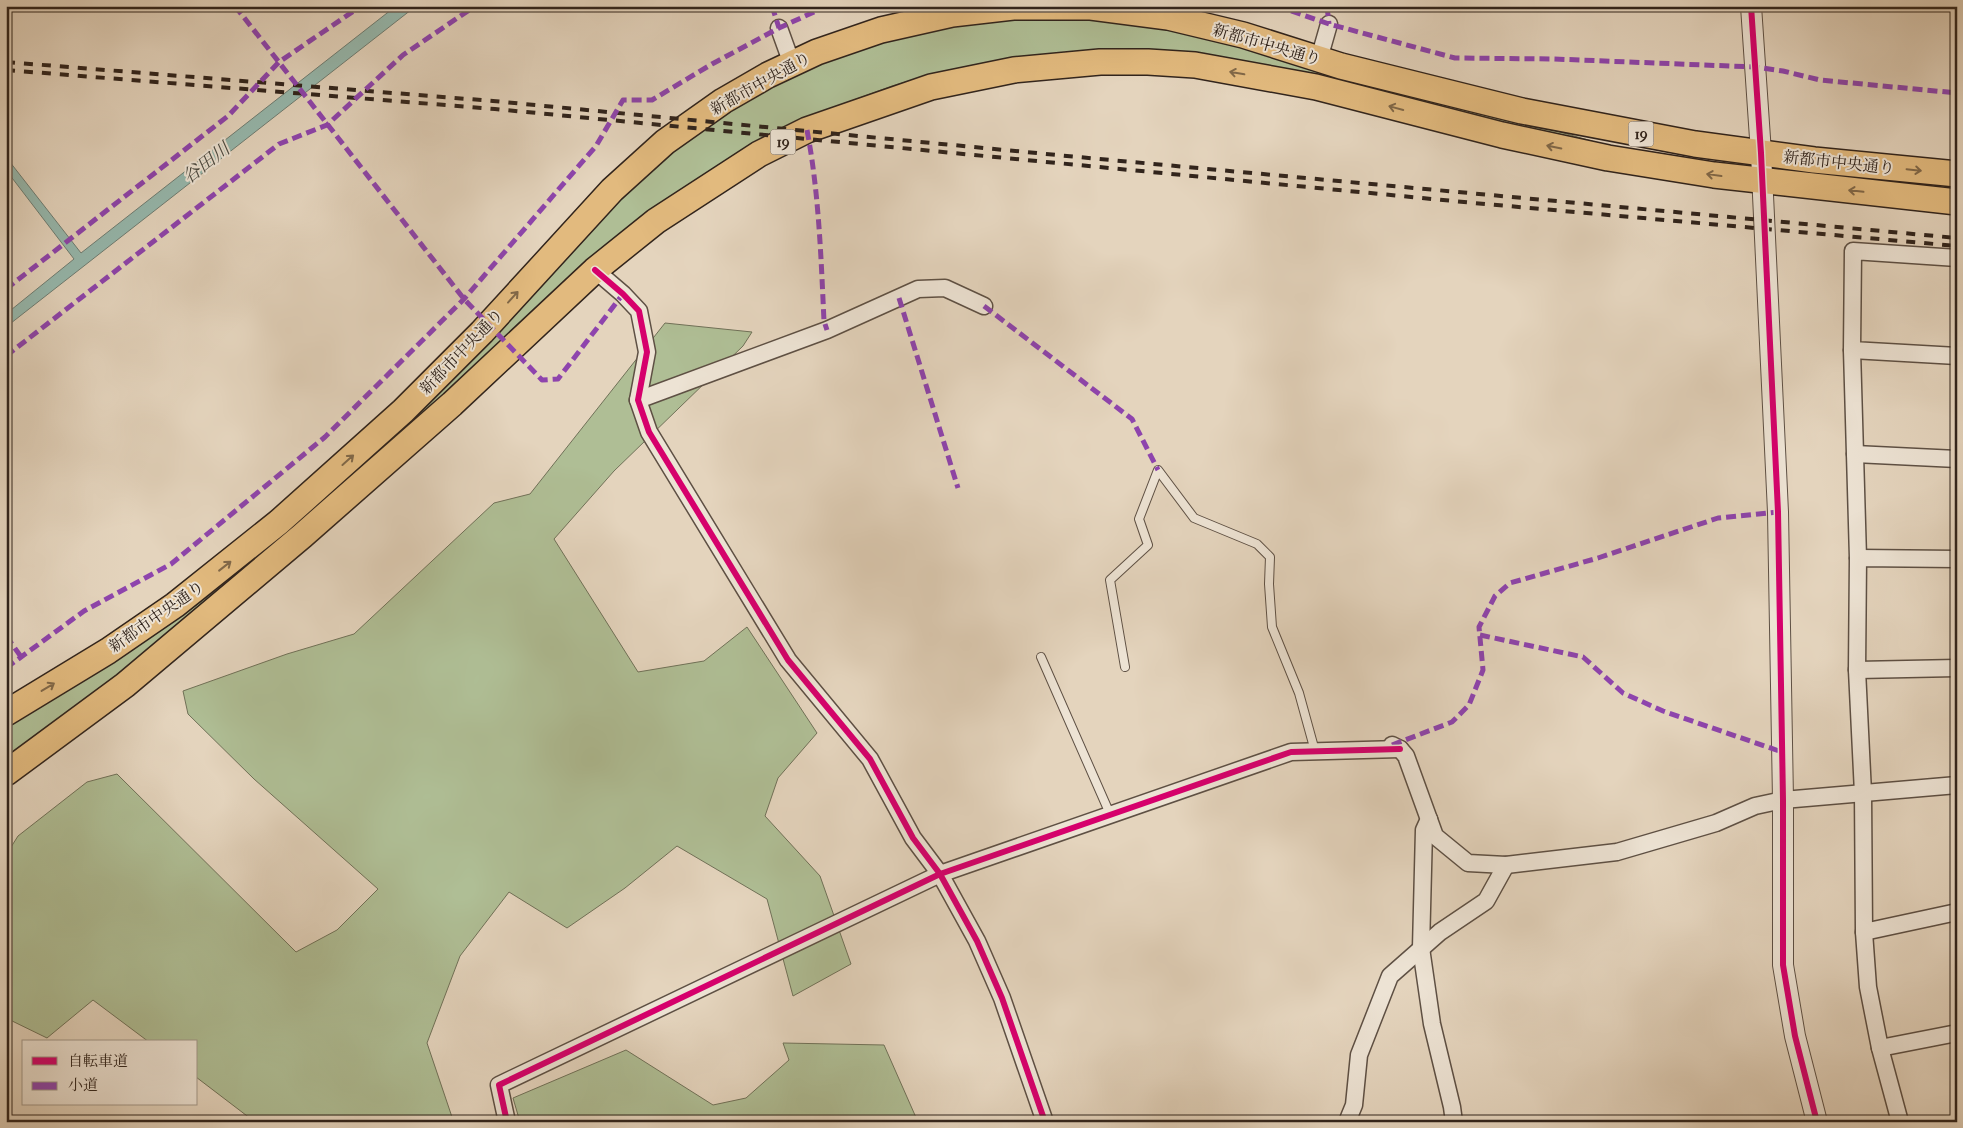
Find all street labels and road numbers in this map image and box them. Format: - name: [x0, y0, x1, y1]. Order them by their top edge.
- street label: 新都市中央通り: [1210, 20, 1323, 69]
- street label: 新都市中央通り: [707, 48, 814, 119]
- road number: 19: [1628, 122, 1654, 146]
- road number: 19: [770, 130, 796, 154]
- street label: 新都市中央通り: [1782, 147, 1896, 178]
- street label: 新都市中央通り: [416, 304, 507, 398]
- street label: 新都市中央通り: [105, 577, 208, 656]

